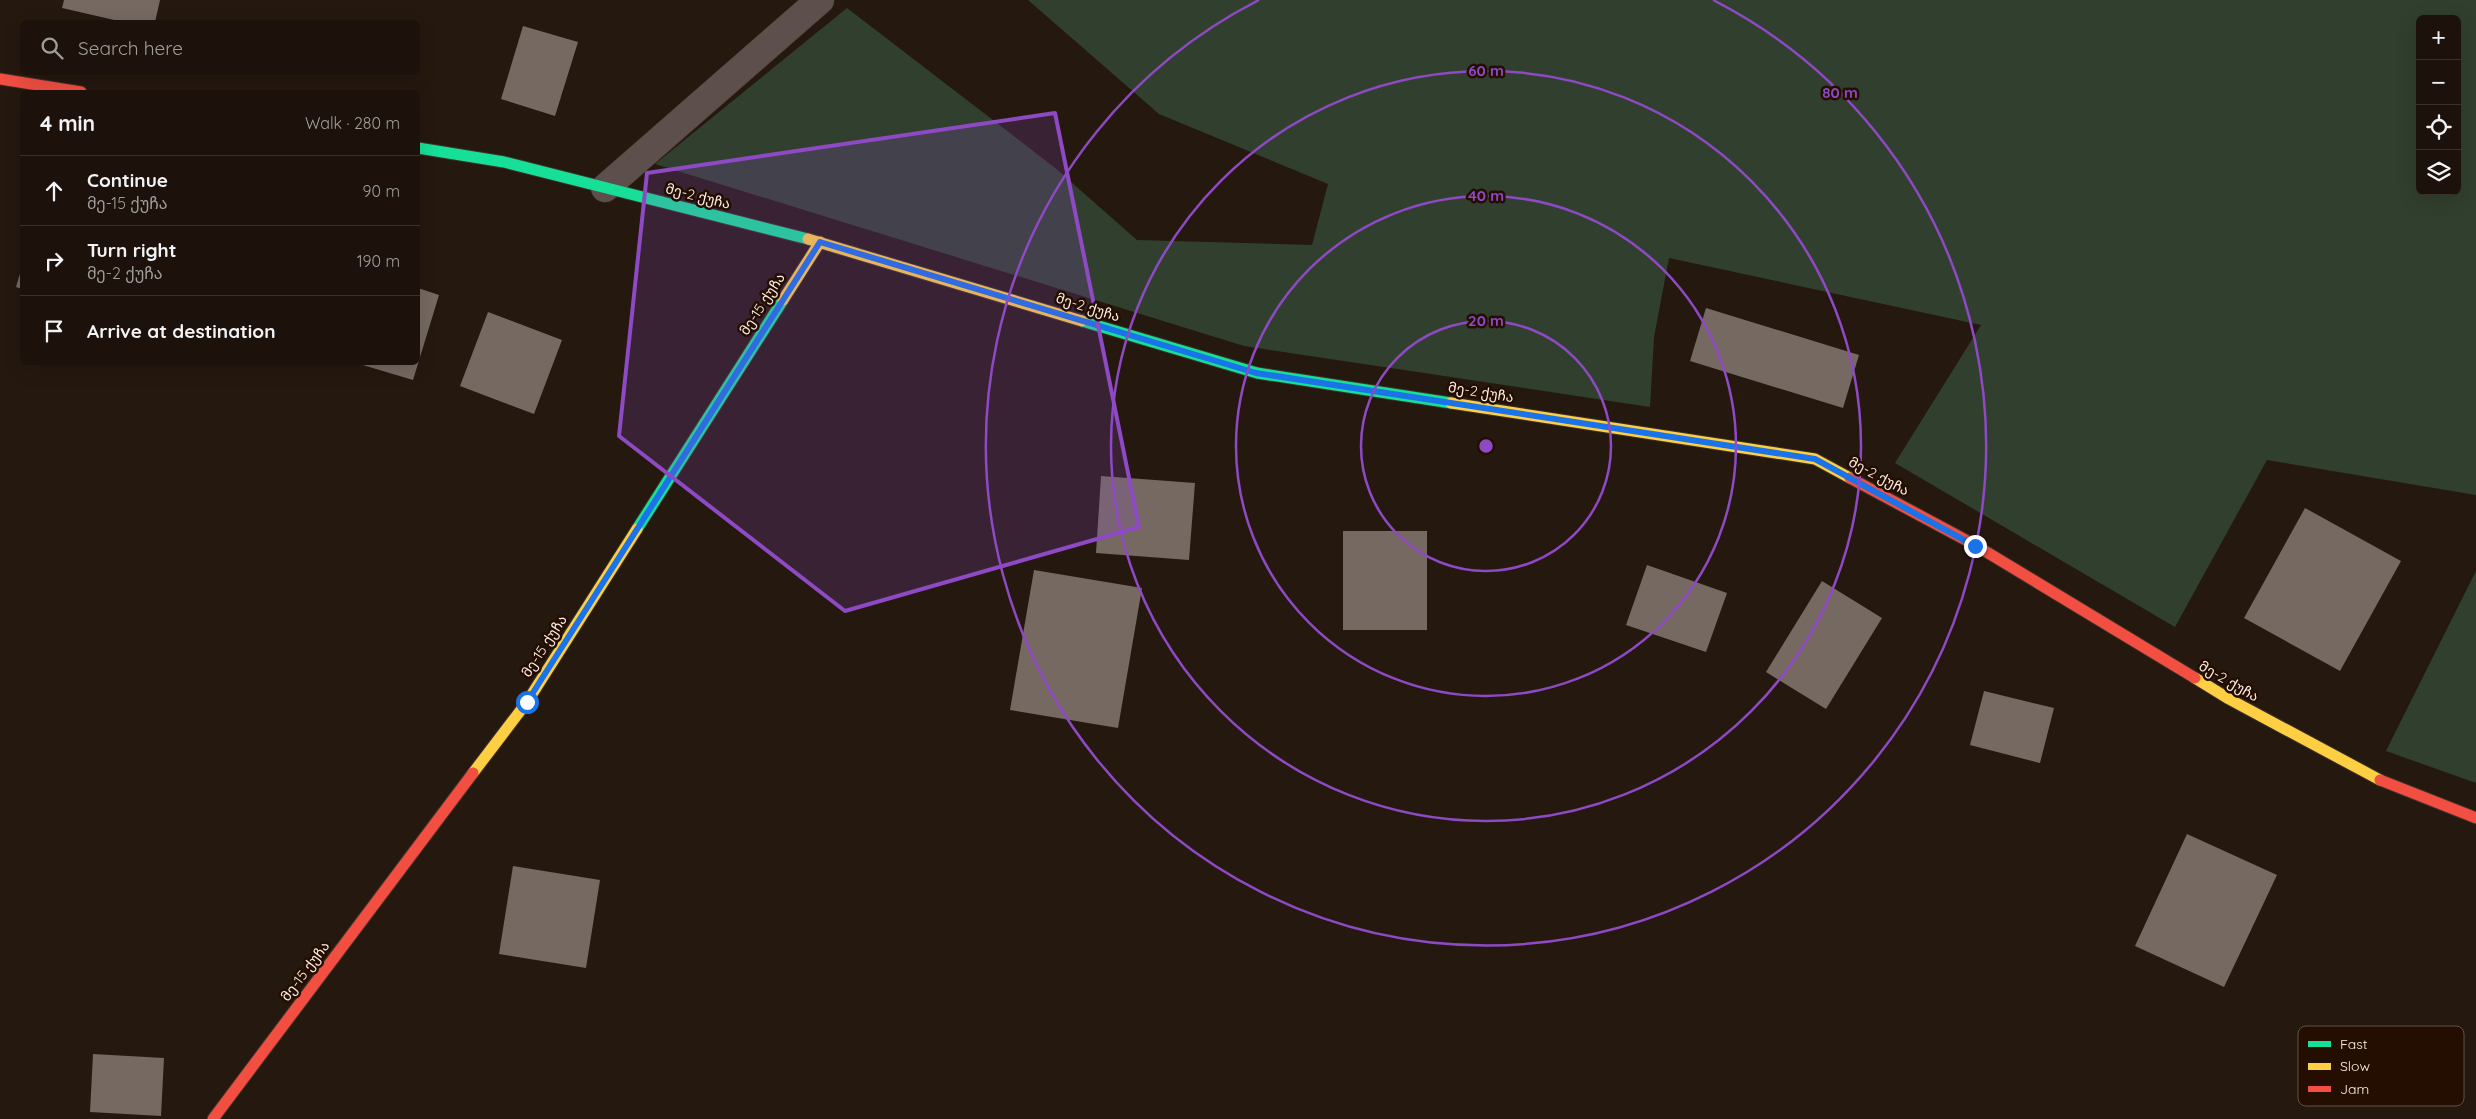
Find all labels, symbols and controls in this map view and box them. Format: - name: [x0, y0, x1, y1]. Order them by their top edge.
- map controls: [2416, 15, 2461, 195]
- button: +: [2416, 15, 2461, 60]
- search box: [20, 20, 420, 75]
- icon: search: [38, 34, 66, 62]
- text: Search here: [78, 36, 183, 60]
- button: −: [2416, 60, 2461, 105]
- text: 60 m: [1468, 61, 1504, 80]
- text: 80 m: [1822, 83, 1858, 102]
- button: locate: [2416, 105, 2461, 150]
- text: 4 min: [40, 110, 95, 136]
- text: Walk · 280 m: [305, 113, 400, 133]
- button: layers: [2416, 150, 2461, 195]
- text: Continue: [87, 168, 168, 192]
- icon: ahead: [40, 177, 68, 205]
- street label: მე-2 ქუჩა: [664, 179, 732, 213]
- text: 90 m: [363, 181, 400, 201]
- text: 40 m: [1468, 186, 1504, 205]
- text: მე-15 ქუჩა: [87, 193, 168, 213]
- text: Turn right: [87, 238, 176, 262]
- icon: right: [40, 247, 68, 275]
- text: 190 m: [357, 251, 400, 271]
- text: მე-2 ქუჩა: [87, 263, 163, 283]
- street label: მე-15 ქუჩა: [735, 270, 789, 338]
- street label: მე-2 ქუჩა: [1054, 289, 1122, 325]
- text: 20 m: [1468, 311, 1504, 330]
- icon: arrive: [40, 317, 68, 345]
- text: Arrive at destination: [87, 319, 276, 343]
- street label: მე-2 ქუჩა: [1447, 378, 1515, 406]
- centre of rings: [1477, 437, 1495, 455]
- street label: მე-2 ქუჩა: [1846, 453, 1912, 499]
- route end: [1964, 535, 1987, 558]
- street label: მე-15 ქუჩა: [517, 612, 571, 680]
- street label: მე-2 ქუჩა: [2196, 657, 2262, 705]
- route start: [516, 691, 539, 714]
- street label: მე-15 ქუჩა: [277, 937, 333, 1005]
- legend: [2298, 1026, 2464, 1106]
- text: Fast: [2340, 1035, 2368, 1053]
- text: Slow: [2340, 1057, 2370, 1075]
- text: Jam: [2340, 1080, 2369, 1098]

